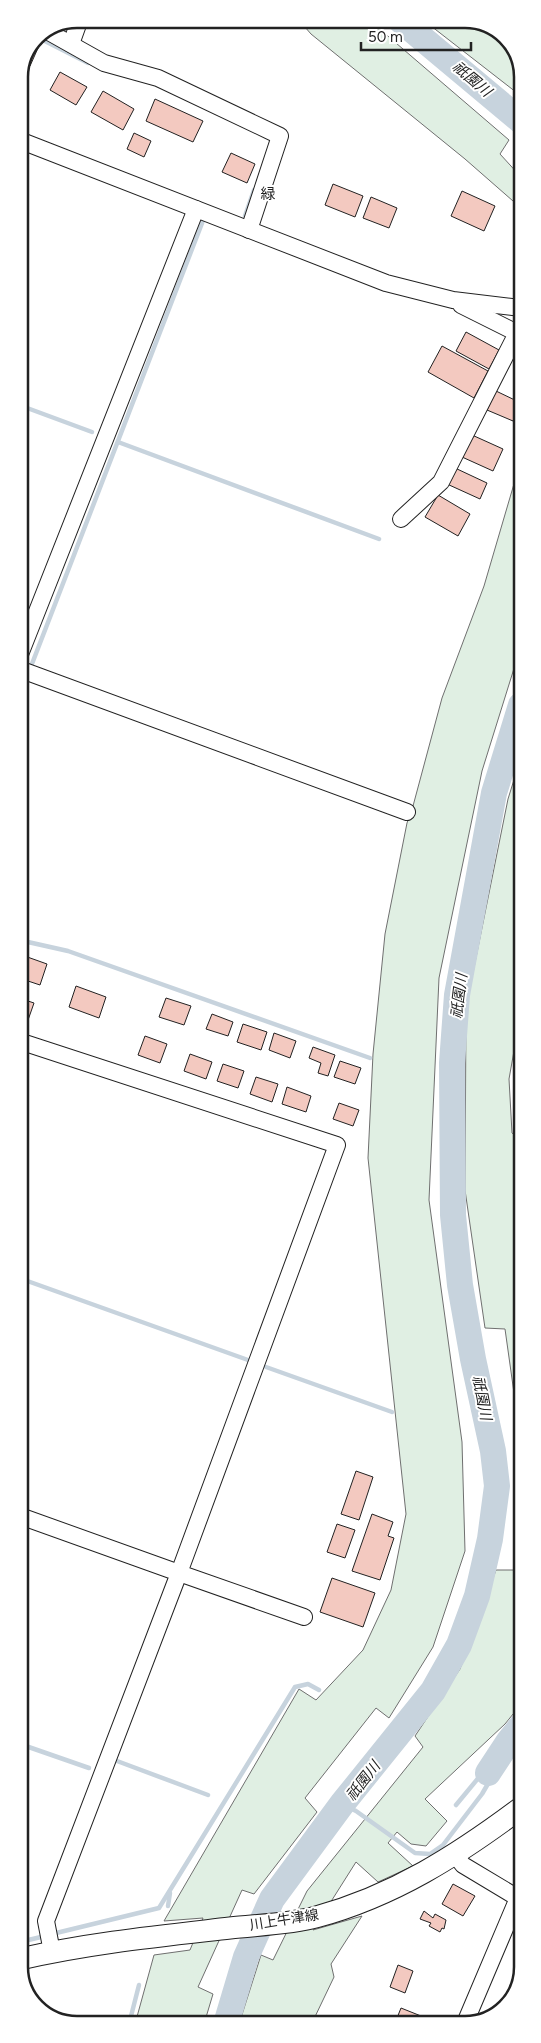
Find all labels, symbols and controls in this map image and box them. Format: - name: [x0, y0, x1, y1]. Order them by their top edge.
- scale bar: [361, 20, 471, 52]
- text: 50 m: [368, 28, 403, 46]
- water label: 祇園川: [449, 58, 497, 102]
- district label: 緑: [260, 185, 276, 203]
- water label: 祇園川: [447, 971, 471, 1019]
- water label: 祇園川: [469, 1374, 496, 1424]
- water label: 祇園川: [342, 1756, 385, 1804]
- street label: 川上牛津線: [248, 1906, 320, 1934]

